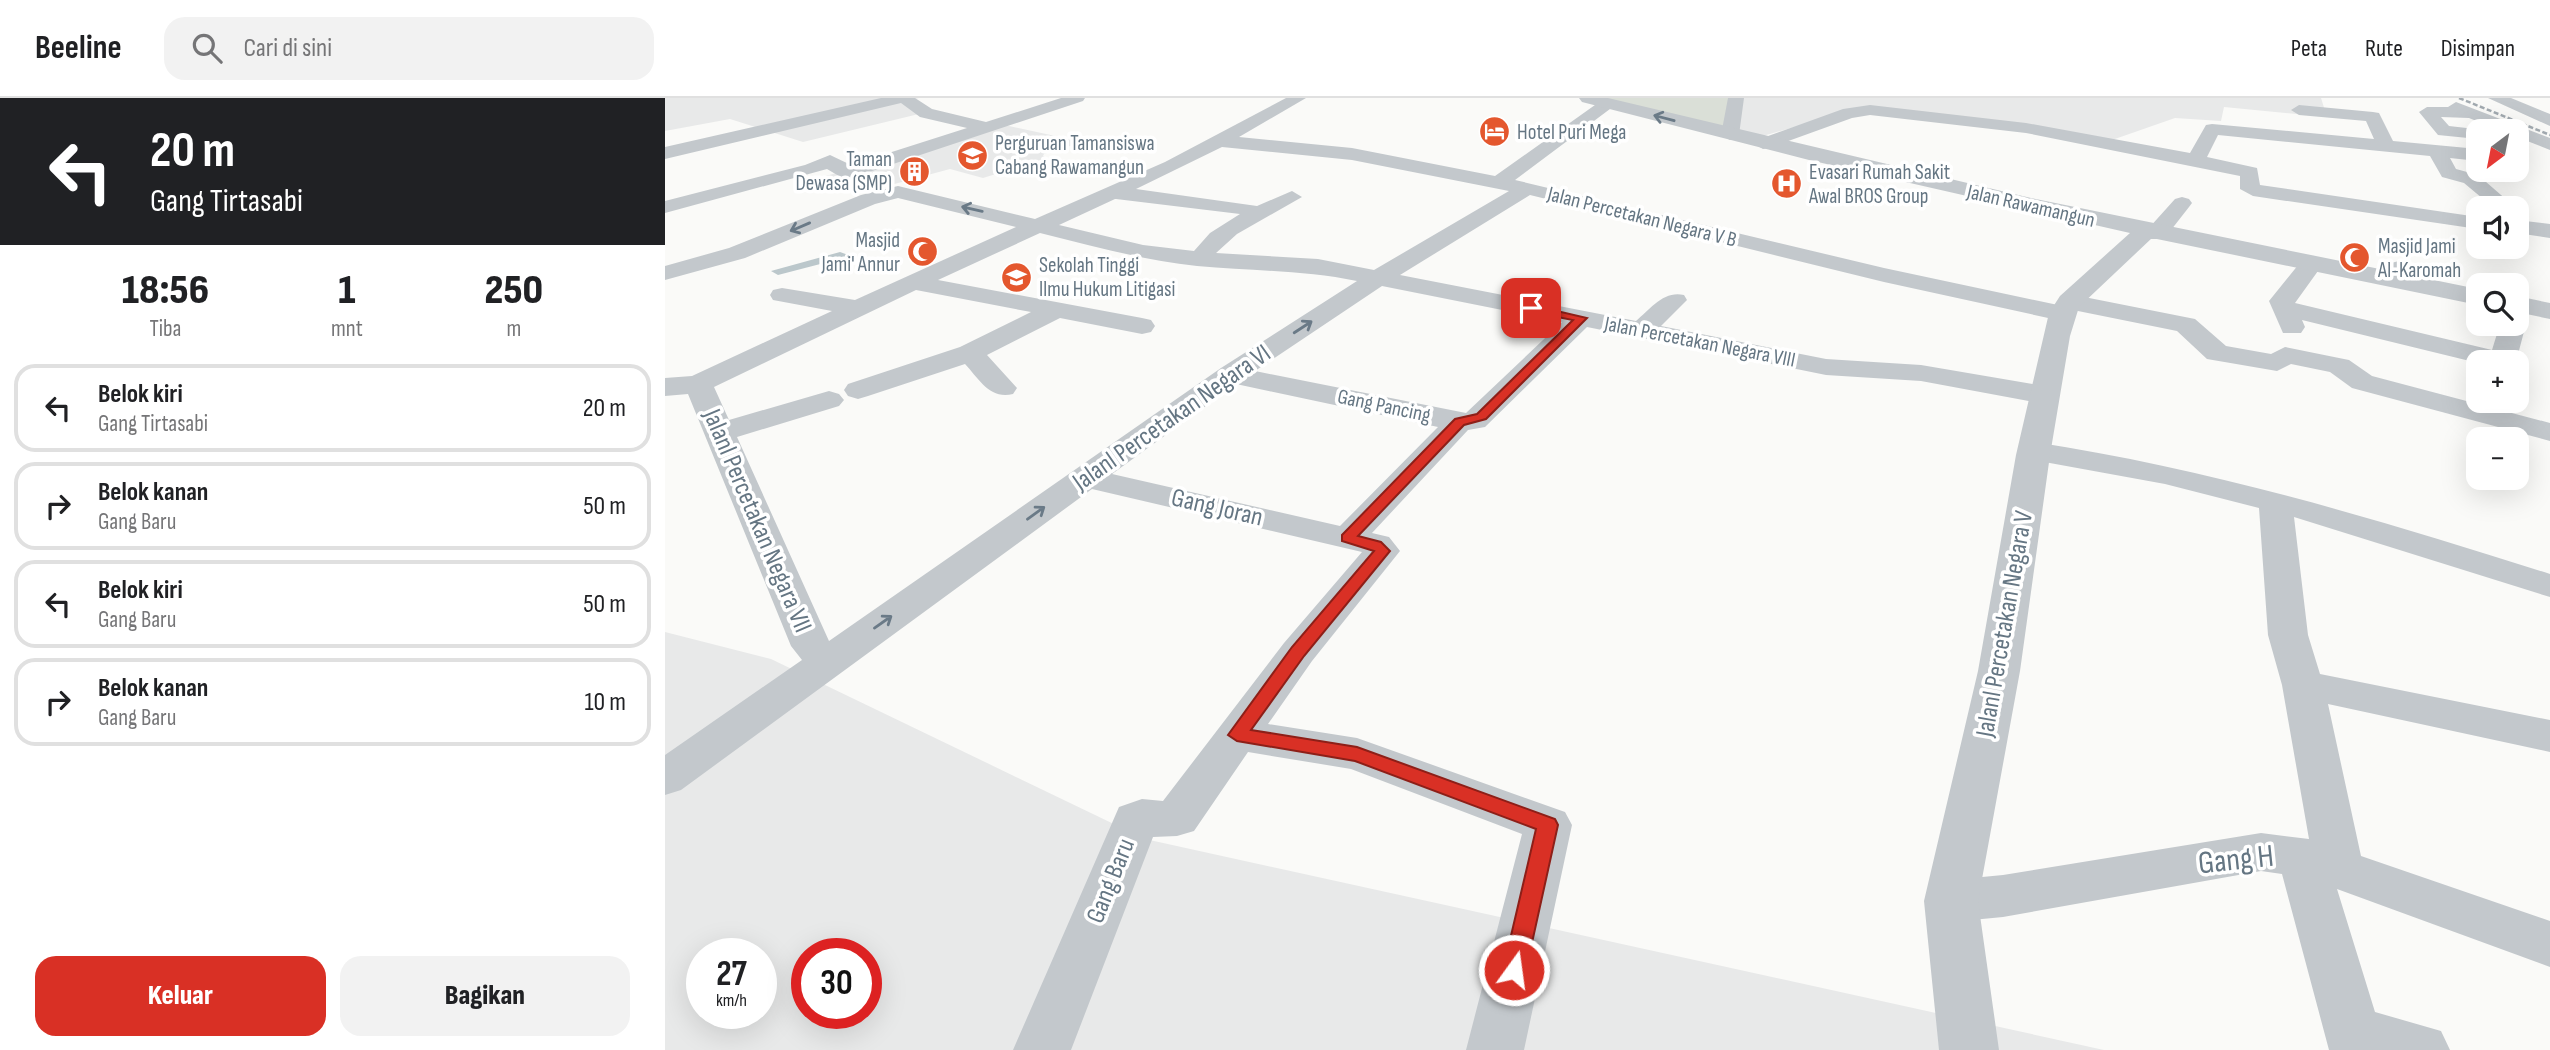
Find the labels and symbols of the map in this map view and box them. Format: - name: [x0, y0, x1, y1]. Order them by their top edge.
- one-way arrow: [1653, 111, 1675, 124]
- hotel icon: Hotel Puri Mega: [1477, 115, 1511, 149]
- north arrow: [2466, 119, 2529, 182]
- place label: Hotel Puri Mega: [1517, 120, 1626, 145]
- place label: Perguruan Tamansiswa Cabang Rawamangun: [995, 131, 1155, 180]
- school or university icon: Perguruan Tamansiswa Cabang Rawamangun: [955, 138, 989, 172]
- place label: Taman Dewasa (SMP): [795, 147, 892, 196]
- building icon: Taman Dewasa (SMP): [898, 154, 932, 188]
- place label: Evasari Rumah Sakit Awal BROS Group: [1808, 160, 1950, 209]
- hospital icon: Evasari Rumah Sakit Awal BROS Group: [1769, 167, 1803, 201]
- street label: Jalan Rawamangun: [1964, 179, 2097, 233]
- street label: Jalan Percetakan Negara V B: [1544, 181, 1739, 253]
- one-way arrow: [962, 202, 984, 215]
- one-way arrow: [790, 221, 811, 234]
- place label: Masjid Jami' Annur: [820, 228, 900, 277]
- place label: Masjid Jami Al-Karomah: [2377, 234, 2461, 283]
- mosque icon: Masjid Jami' Annur: [906, 235, 940, 269]
- mosque icon: Masjid Jami Al-Karomah: [2338, 241, 2372, 275]
- place label: Sekolah Tinggi Ilmu Hukum Litigasi: [1039, 253, 1175, 302]
- school or university icon: Sekolah Tinggi Ilmu Hukum Litigasi: [999, 260, 1033, 294]
- pin: [1501, 278, 1561, 338]
- street label: Jalan Percetakan Negara VIII: [1601, 311, 1798, 373]
- one-way arrow: [1293, 320, 1312, 334]
- street label: Jalanl Percetakan Negara VI: [1066, 338, 1277, 498]
- street label: Gang Pancing: [1335, 384, 1433, 428]
- street label: Jalanl Percetakan Negara VII: [696, 404, 818, 637]
- street label: Gang Joran: [1168, 482, 1266, 534]
- one-way arrow: [1026, 506, 1045, 520]
- street label: Jalanl Percetakan Negara V: [1970, 508, 2040, 740]
- one-way arrow: [873, 615, 892, 629]
- street label: Gang Baru: [1080, 834, 1142, 928]
- street label: Gang H: [2196, 837, 2276, 883]
- position arrow: [1477, 933, 1551, 1007]
- speed limit sign: 30: [791, 938, 882, 1029]

